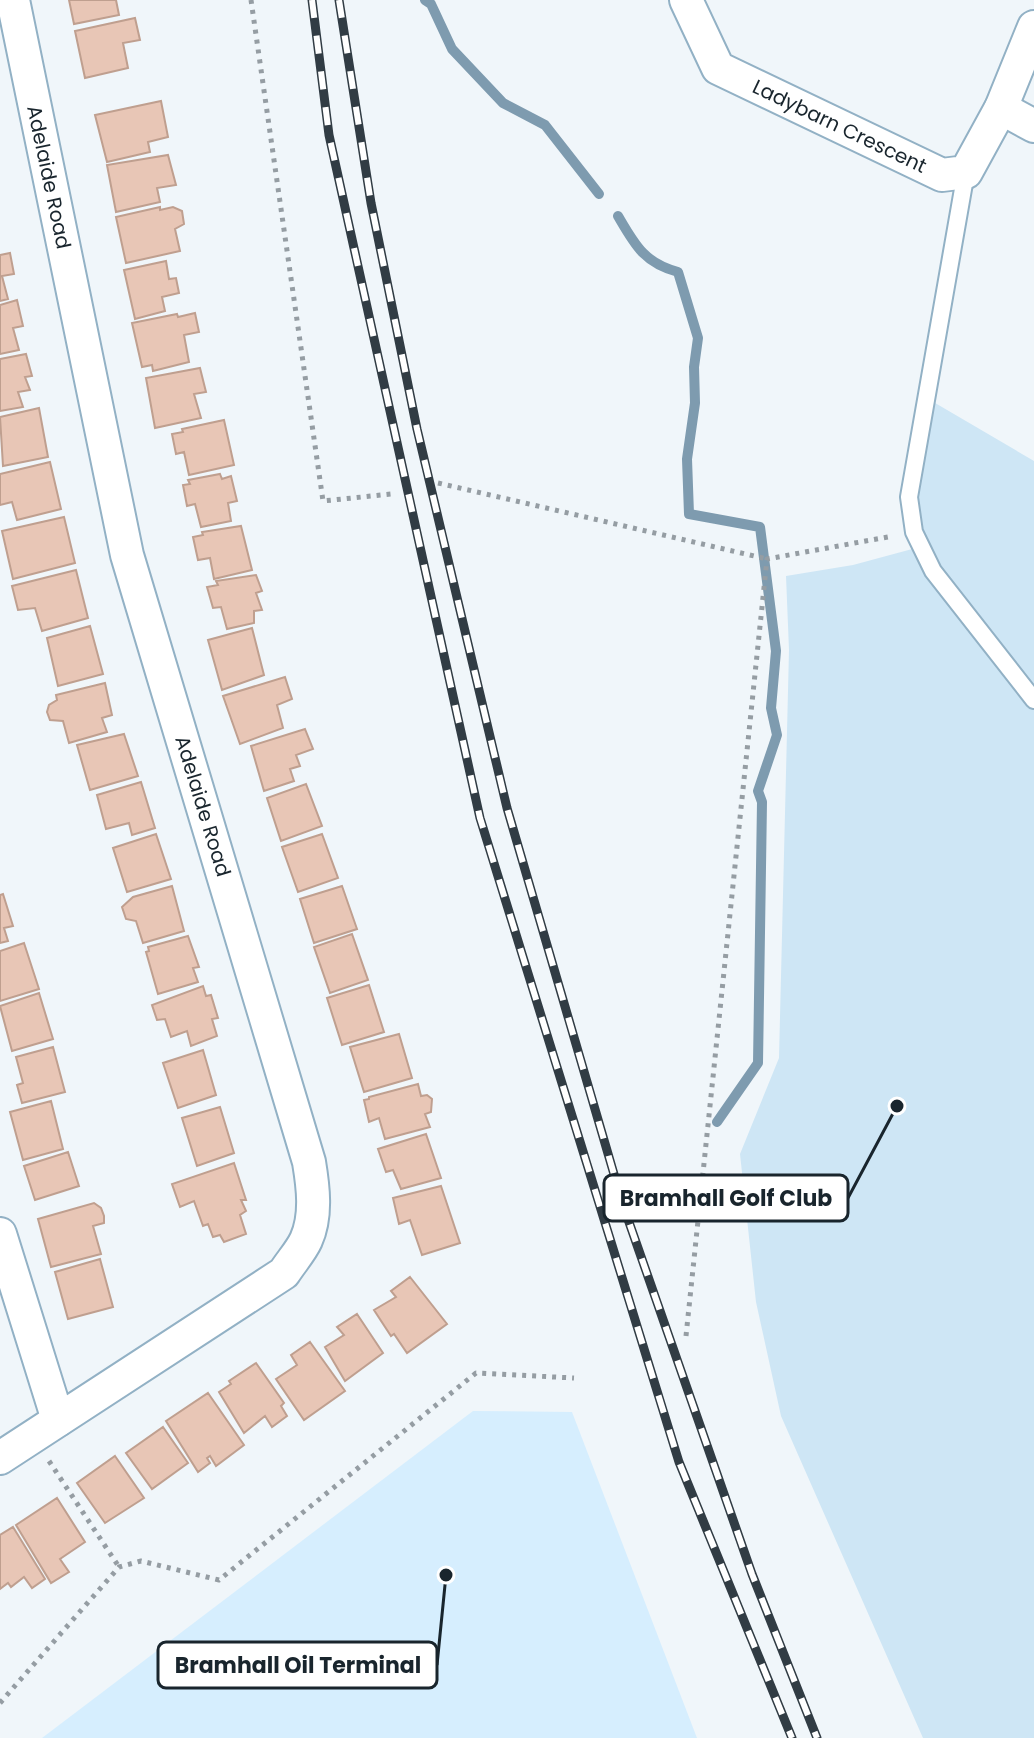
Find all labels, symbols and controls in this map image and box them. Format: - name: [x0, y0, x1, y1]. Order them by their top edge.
- street label: Ladybarn Crescent: [748, 73, 931, 180]
- street label: Adelaide Road: [20, 103, 78, 251]
- street label: Adelaide Road: [168, 732, 238, 880]
- callout: Bramhall Golf Club: [604, 1175, 848, 1221]
- text: Bramhall Golf Club: [620, 1183, 832, 1214]
- callout: Bramhall Oil Terminal: [158, 1642, 437, 1688]
- text: Bramhall Oil Terminal: [175, 1650, 421, 1681]

